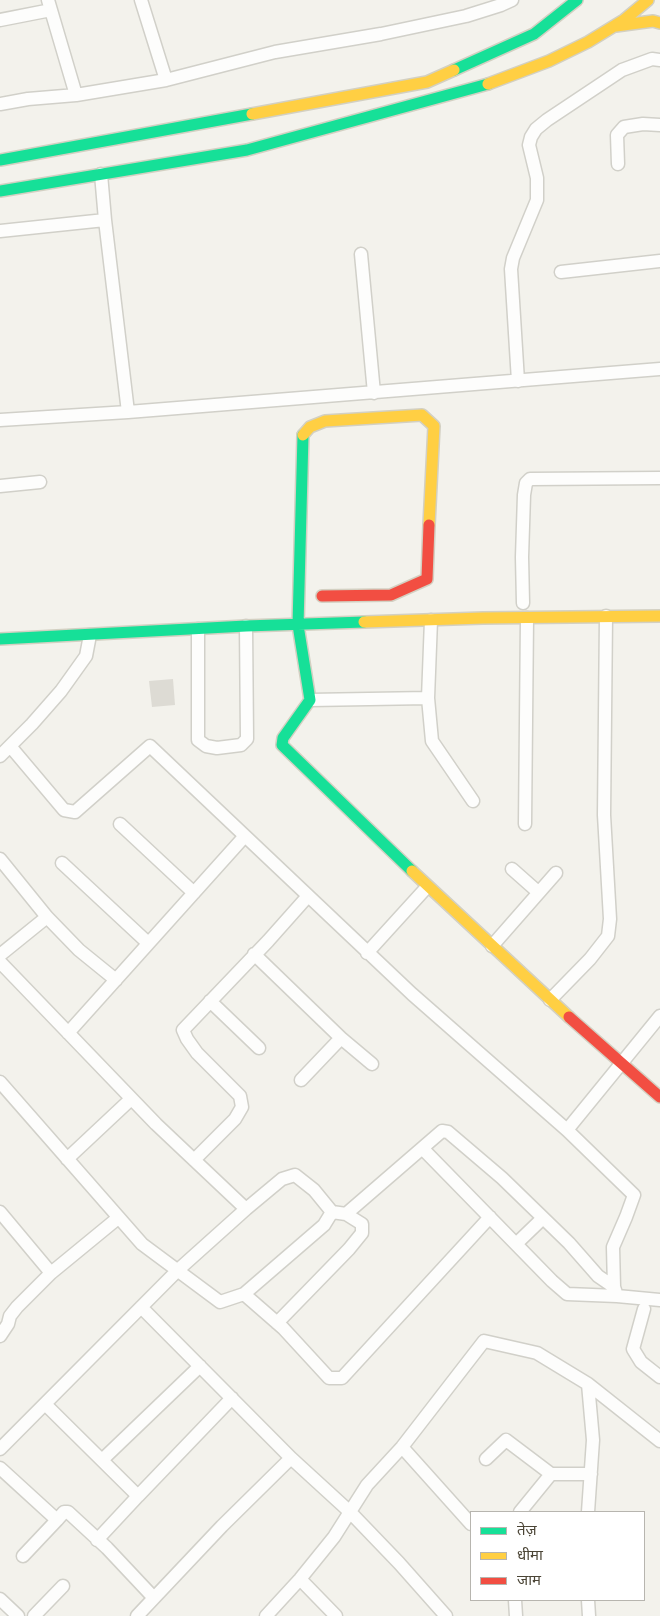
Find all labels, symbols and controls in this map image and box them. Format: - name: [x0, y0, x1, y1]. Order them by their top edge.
- legend: [470, 1511, 645, 1601]
- text: तेज़: [517, 1521, 537, 1539]
- text: धीमा: [517, 1546, 543, 1564]
- text: जाम: [517, 1571, 541, 1589]

